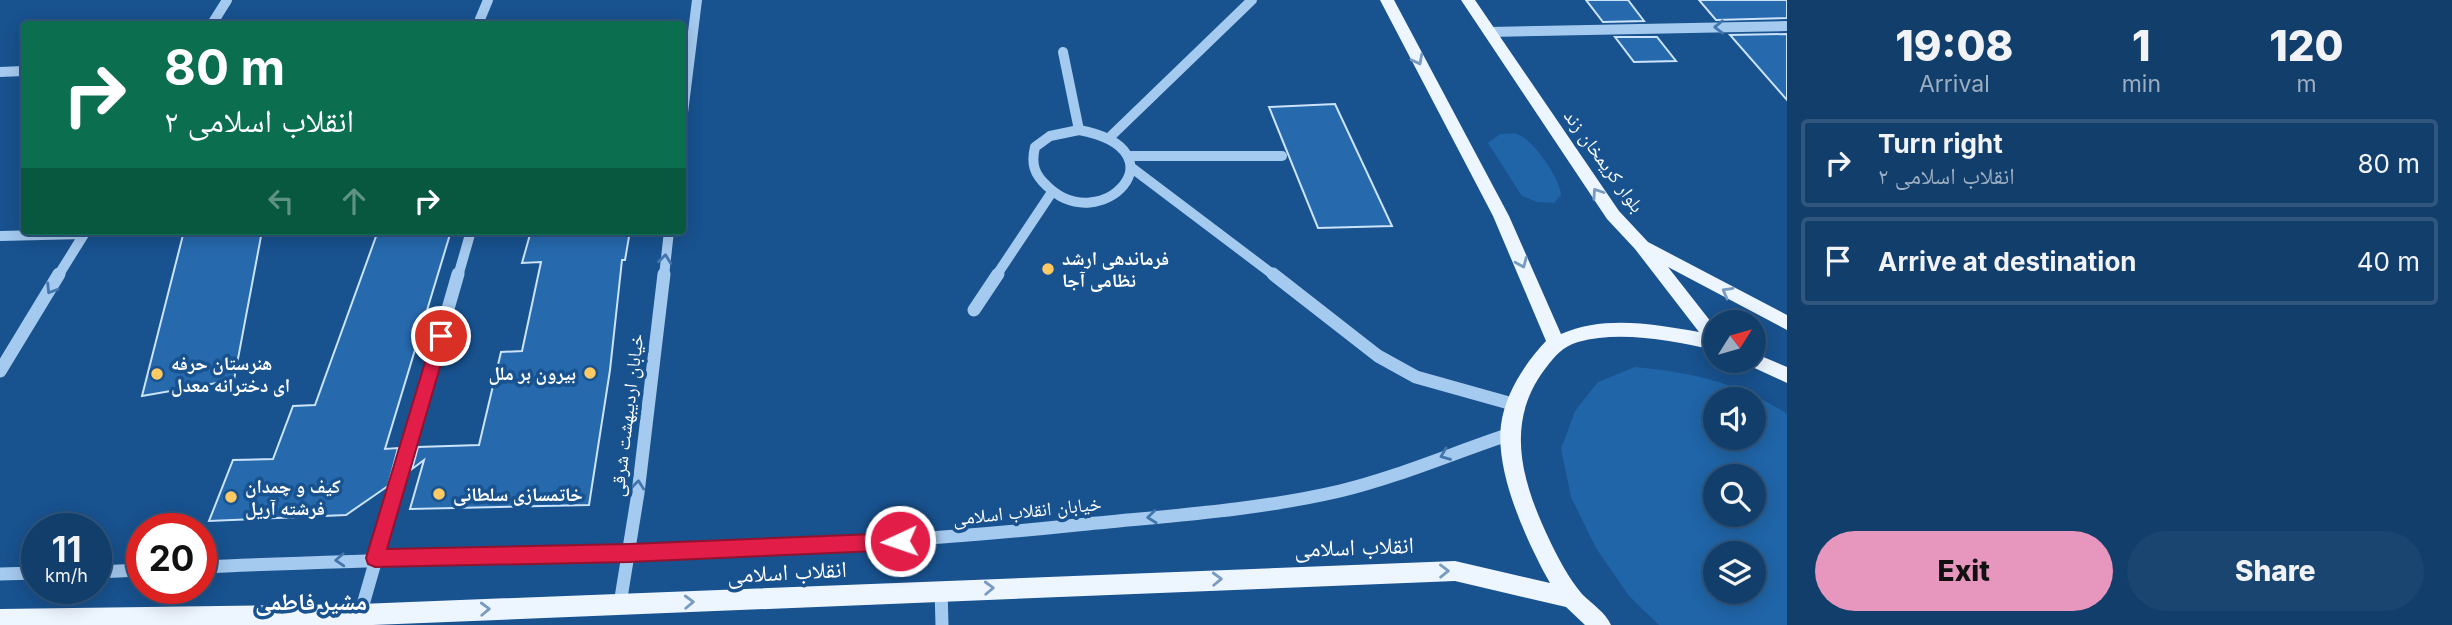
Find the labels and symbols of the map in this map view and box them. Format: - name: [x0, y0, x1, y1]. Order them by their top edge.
- one-way arrow: [1713, 19, 1724, 35]
- one-way arrow: [1410, 53, 1424, 66]
- street label: بلوار کریمخان زند: [1559, 105, 1649, 217]
- one-way arrow: [1593, 188, 1606, 201]
- place label: فرماندهی ارشد نظامی آجا: [1062, 247, 1169, 292]
- one-way arrow: [658, 253, 673, 265]
- one-way arrow: [1513, 256, 1527, 268]
- marker: فرماندهی ارشد نظامی آجا: [1040, 261, 1056, 277]
- one-way arrow: [46, 282, 59, 295]
- one-way arrow: [1721, 287, 1734, 300]
- pin: [411, 306, 471, 366]
- north arrow: [1703, 310, 1766, 373]
- street label: خیابان اردیبهشت شرقی: [606, 332, 648, 498]
- place label: هنرستان حرفه ای دخترانه معدل: [171, 352, 290, 397]
- place label: بیرون بر ملل: [488, 362, 576, 385]
- marker: بیرون بر ملل: [582, 365, 598, 381]
- marker: هنرستان حرفه ای دخترانه معدل: [149, 366, 165, 382]
- one-way arrow: [1440, 447, 1452, 461]
- place label: کیف و چمدان فرشته آریل: [245, 475, 341, 520]
- one-way arrow: [631, 479, 646, 491]
- place label: خاتمسازی سلطانی: [453, 483, 583, 506]
- marker: خاتمسازی سلطانی: [431, 486, 447, 502]
- marker: کیف و چمدان فرشته آریل: [223, 489, 239, 505]
- street label: خیابان انقلاب اسلامی: [952, 492, 1102, 530]
- position arrow: [863, 504, 937, 578]
- one-way arrow: [1146, 509, 1157, 524]
- speed limit sign: 20: [126, 513, 217, 604]
- street label: انقلاب اسلامی: [1294, 531, 1414, 563]
- one-way arrow: [334, 552, 345, 567]
- street label: انقلاب اسلامی: [726, 555, 848, 589]
- one-way arrow: [1439, 563, 1450, 579]
- one-way arrow: [1211, 571, 1222, 586]
- one-way arrow: [984, 580, 995, 595]
- district label: مشیر فاطمی: [255, 587, 367, 616]
- one-way arrow: [684, 594, 694, 610]
- one-way arrow: [479, 602, 490, 617]

